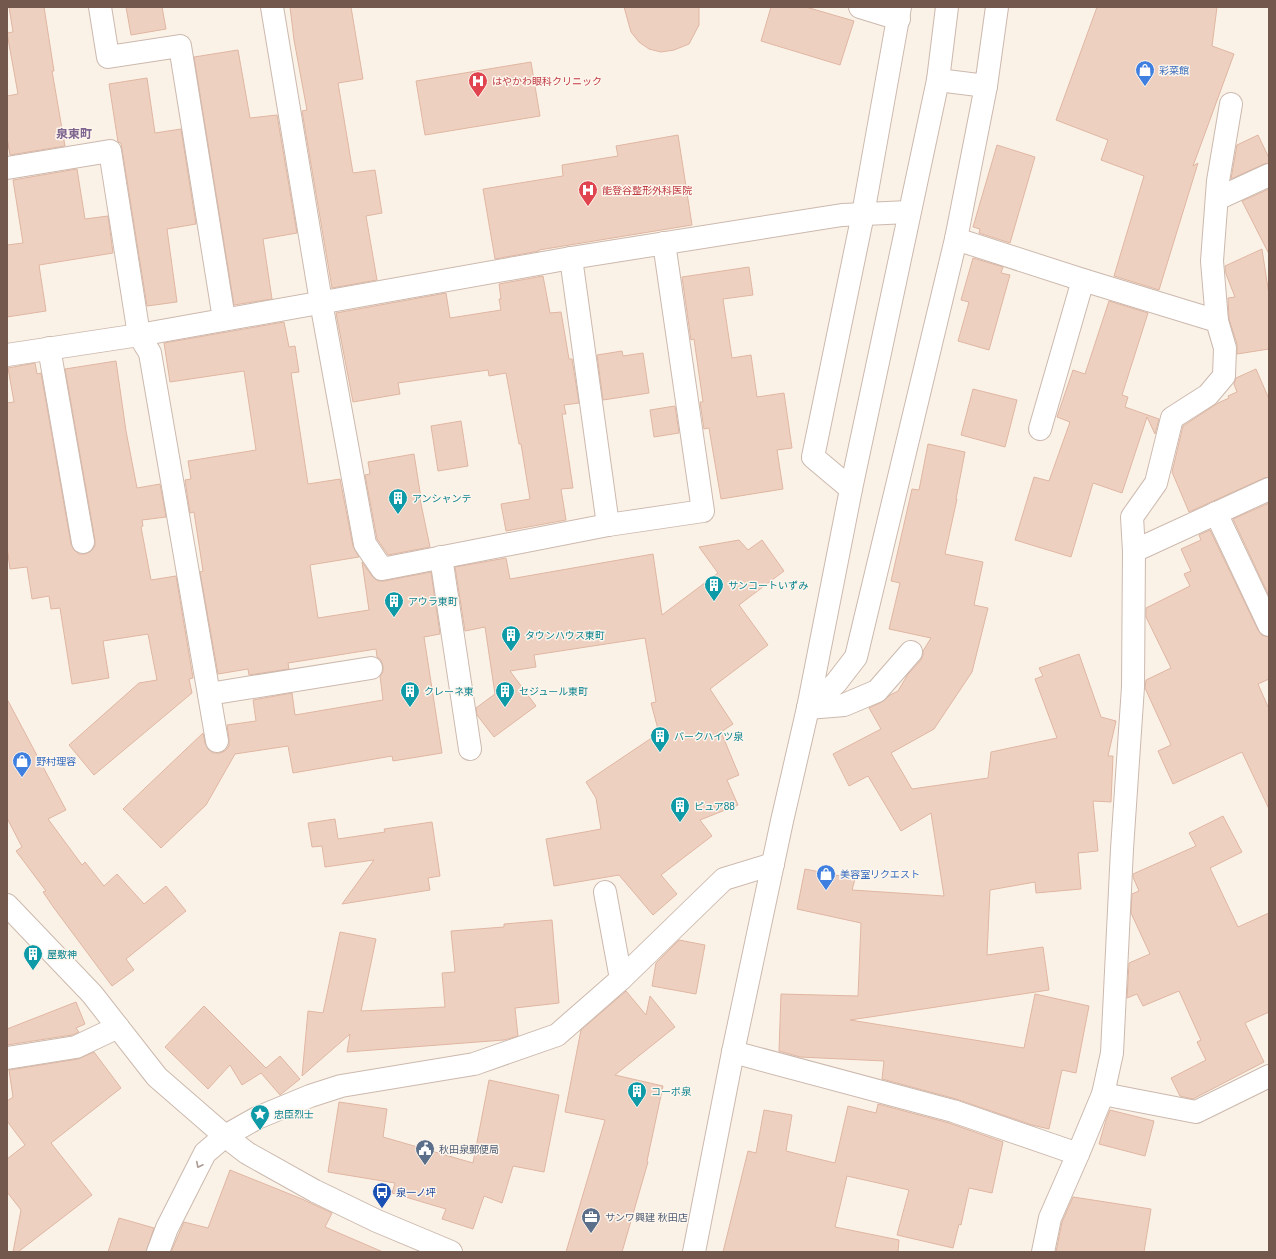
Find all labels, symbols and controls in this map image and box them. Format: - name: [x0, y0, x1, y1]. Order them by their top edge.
- shop icon: 彩菜館: [1134, 59, 1156, 87]
- place label: 彩菜館: [1159, 65, 1189, 76]
- hospital icon: はやかわ眼科クリニック: [467, 70, 489, 98]
- place label: はやかわ眼科クリニック: [492, 76, 602, 87]
- district label: 泉東町: [56, 127, 92, 141]
- hospital icon: 能登谷整形外科医院: [577, 179, 599, 207]
- place label: 能登谷整形外科医院: [602, 185, 692, 196]
- building icon: アンシャンテ: [387, 487, 409, 515]
- place label: アンシャンテ: [412, 493, 472, 504]
- building icon: サンコートいずみ: [703, 574, 725, 602]
- place label: サンコートいずみ: [728, 580, 808, 591]
- building icon: アウラ東町: [383, 590, 405, 618]
- place label: アウラ東町: [408, 596, 458, 607]
- building icon: タウンハウス東町: [500, 624, 522, 652]
- place label: タウンハウス東町: [525, 630, 605, 641]
- building icon: クレーネ東: [399, 680, 421, 708]
- building icon: セジュール東町: [494, 680, 516, 708]
- place label: クレーネ東: [424, 686, 474, 697]
- place label: セジュール東町: [519, 686, 588, 697]
- building icon: パークハイツ泉: [649, 725, 671, 753]
- place label: パークハイツ泉: [674, 731, 744, 742]
- shop icon: 野村理容: [11, 750, 33, 778]
- place label: 野村理容: [36, 756, 76, 767]
- building icon: ピュア88: [669, 795, 691, 823]
- place label: ピュア88: [694, 801, 735, 812]
- shop icon: 美容室リクエスト: [815, 863, 837, 891]
- place label: 美容室リクエスト: [840, 869, 920, 880]
- building icon: 屋敷神: [22, 943, 44, 971]
- place label: 屋敷神: [47, 949, 77, 960]
- building icon: コーポ泉: [626, 1080, 648, 1108]
- place label: コーポ泉: [651, 1086, 692, 1097]
- place icon: 忠臣烈士: [249, 1103, 271, 1131]
- place label: 忠臣烈士: [274, 1109, 314, 1120]
- public building icon: 秋田泉郵便局: [414, 1138, 436, 1166]
- place label: 秋田泉郵便局: [439, 1144, 499, 1155]
- one-way arrow: [196, 1160, 204, 1168]
- bus stop icon: 泉一ノ坪: [371, 1181, 393, 1209]
- place label: 泉一ノ坪: [396, 1187, 436, 1198]
- office icon: サンワ興建 秋田店: [580, 1206, 602, 1234]
- place label: サンワ興建 秋田店: [605, 1212, 688, 1223]

